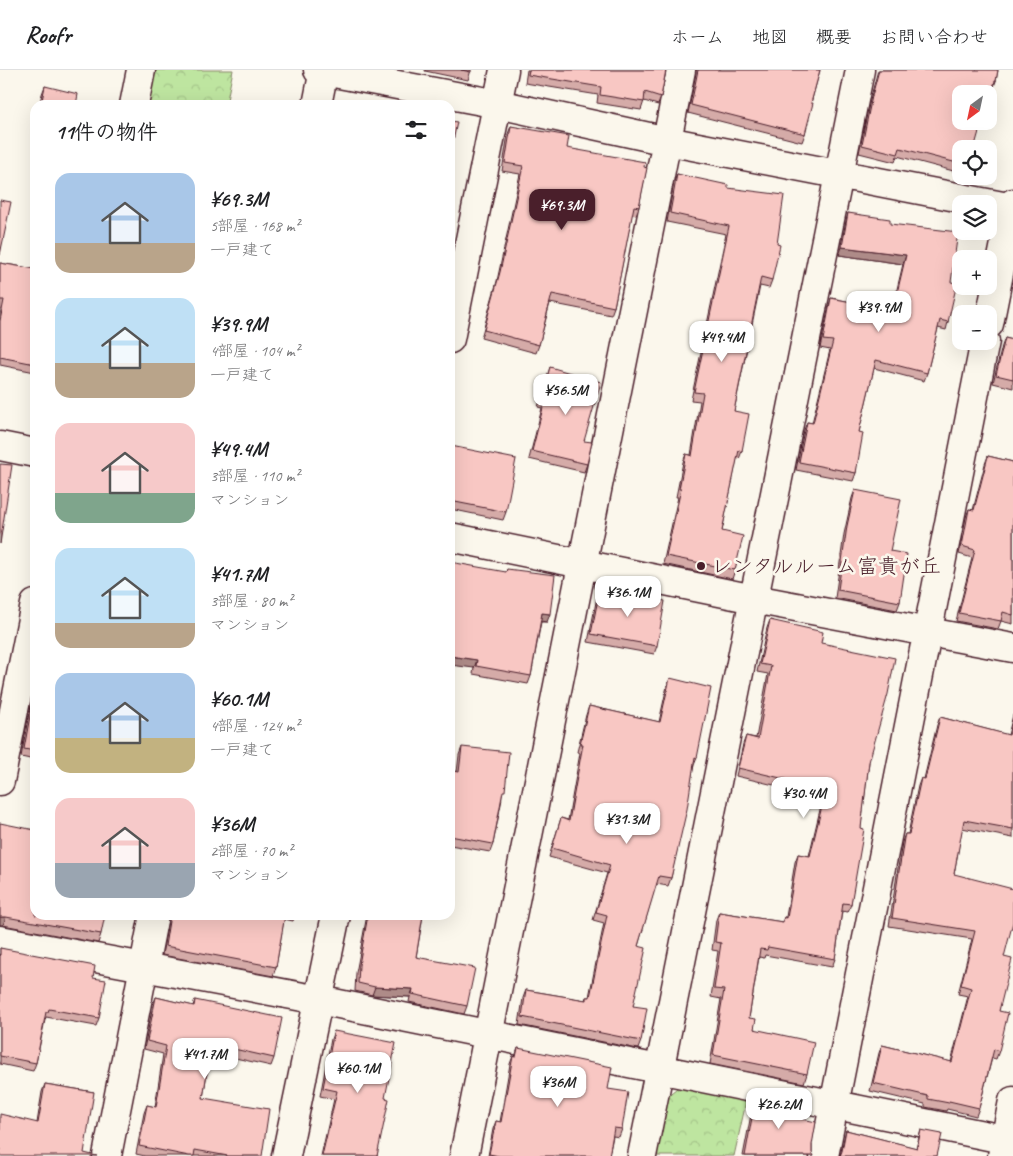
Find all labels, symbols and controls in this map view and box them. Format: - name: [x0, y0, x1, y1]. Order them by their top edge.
- text: Roofr: [25, 20, 71, 50]
- text: ホーム: [671, 26, 724, 48]
- text: 地図: [752, 26, 788, 48]
- text: 概要: [816, 26, 852, 48]
- text: お問い合わせ: [880, 26, 988, 48]
- north arrow: [952, 85, 998, 130]
- map controls: [952, 85, 997, 350]
- icon: filters: [402, 116, 430, 144]
- text: 11件の物件: [55, 119, 158, 145]
- button: locate: [952, 140, 997, 185]
- text: ¥69.3M: [210, 186, 267, 212]
- pin: ¥69.3M: [521, 189, 603, 231]
- icon: home: [95, 193, 155, 253]
- text: ¥69.3M: [540, 195, 584, 215]
- button: layers: [952, 195, 997, 240]
- text: 5部屋 · 168 m²: [210, 216, 300, 236]
- text: 一戸建て: [210, 240, 274, 260]
- button: +: [952, 250, 997, 295]
- pin: ¥39.9M: [838, 290, 920, 333]
- text: ¥39.9M: [857, 297, 901, 317]
- button: −: [952, 305, 997, 350]
- text: ¥39.9M: [210, 311, 267, 337]
- icon: home: [95, 318, 155, 378]
- pin: ¥49.4M: [681, 320, 763, 363]
- text: ¥49.4M: [700, 327, 744, 347]
- text: 4部屋 · 104 m²: [210, 341, 300, 361]
- text: 一戸建て: [210, 365, 274, 385]
- pin: ¥56.5M: [525, 374, 607, 416]
- text: ¥56.5M: [544, 380, 588, 400]
- text: ¥49.4M: [210, 436, 267, 462]
- icon: home: [95, 443, 155, 503]
- text: 3部屋 · 110 m²: [210, 466, 300, 486]
- text: マンション: [210, 490, 289, 510]
- place label: レンタルルーム富貴が丘: [711, 553, 941, 579]
- marker: レンタルルーム富貴が丘: [695, 560, 707, 572]
- text: ¥41.7M: [210, 561, 267, 587]
- icon: home: [95, 568, 155, 628]
- pin: ¥36.1M: [587, 576, 669, 618]
- text: ¥36.1M: [606, 582, 650, 602]
- text: 3部屋 · 80 m²: [210, 591, 292, 611]
- text: マンション: [210, 615, 289, 635]
- text: ¥60.1M: [210, 686, 268, 712]
- icon: home: [95, 693, 155, 753]
- text: 4部屋 · 124 m²: [210, 716, 300, 736]
- text: 一戸建て: [210, 740, 274, 760]
- pin: ¥30.4M: [763, 776, 845, 819]
- text: ¥30.4M: [782, 783, 826, 803]
- pin: ¥31.3M: [586, 802, 668, 845]
- text: ¥31.3M: [605, 809, 649, 829]
- text: ¥36M: [210, 811, 254, 837]
- icon: home: [95, 818, 155, 878]
- text: 2部屋 · 70 m²: [210, 841, 292, 861]
- text: マンション: [210, 865, 289, 885]
- pin: ¥41.7M: [164, 1038, 246, 1080]
- text: ¥41.7M: [183, 1044, 227, 1064]
- pin: ¥60.1M: [317, 1052, 399, 1094]
- text: ¥60.1M: [336, 1058, 380, 1078]
- pin: ¥36M: [528, 1066, 588, 1108]
- text: ¥36M: [541, 1072, 575, 1092]
- pin: ¥26.2M: [738, 1088, 820, 1130]
- text: ¥26.2M: [757, 1094, 801, 1114]

